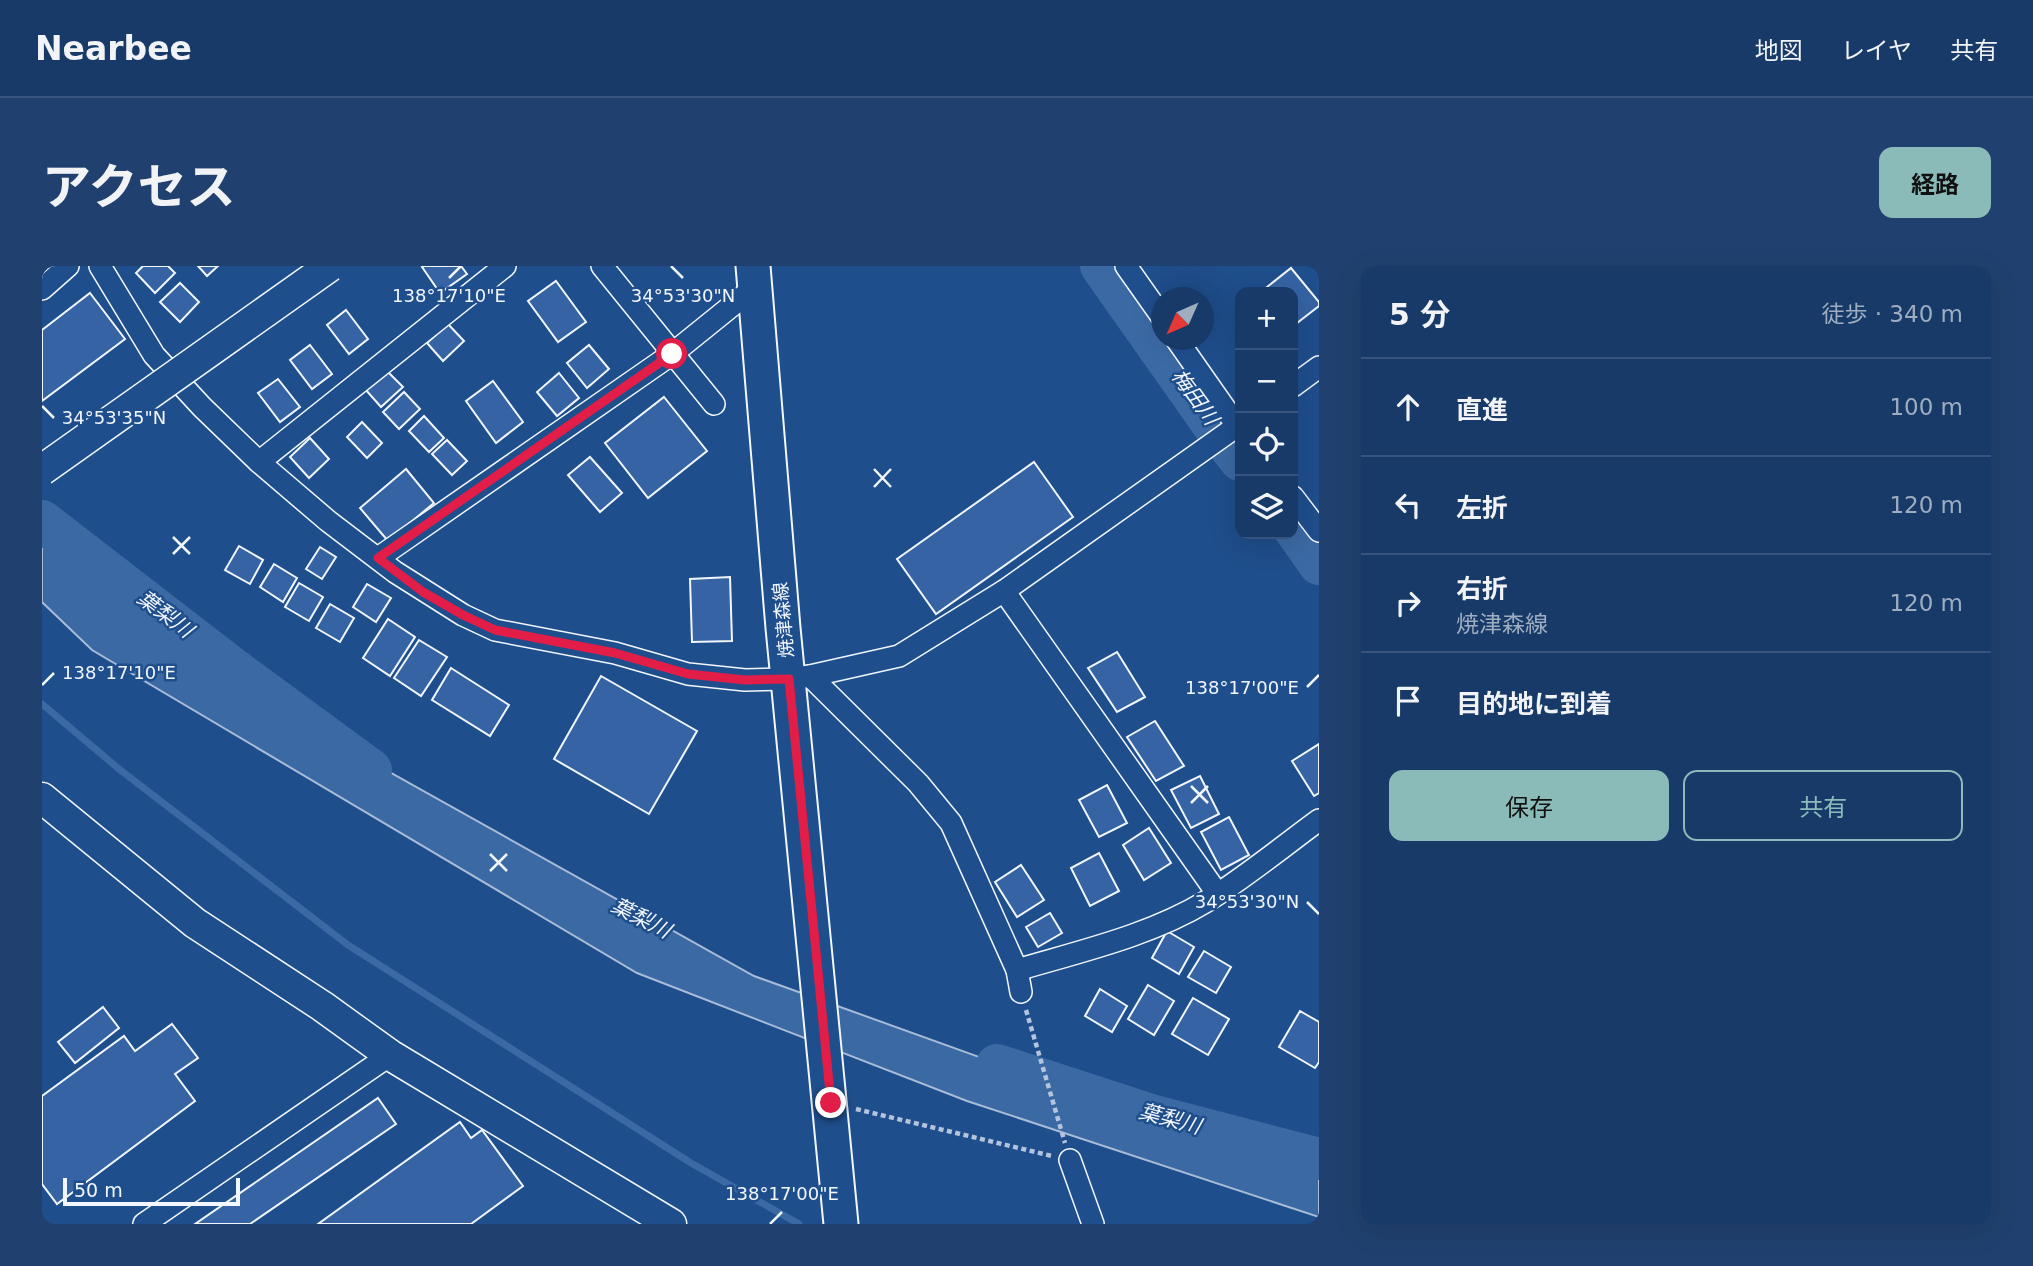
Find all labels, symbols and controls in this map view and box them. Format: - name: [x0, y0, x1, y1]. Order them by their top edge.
- text: Nearbee: [35, 29, 192, 68]
- text: 地図: [1755, 37, 1803, 65]
- text: レイヤ: [1841, 37, 1912, 65]
- text: 共有: [1950, 37, 1998, 65]
- button: 経路: [1879, 147, 1991, 218]
- text: アクセス: [42, 159, 236, 216]
- text: 138°17'10"E: [392, 285, 506, 306]
- text: 34°53'30"N: [631, 285, 735, 306]
- north arrow: [1151, 287, 1214, 350]
- map controls: [1235, 287, 1298, 539]
- button: +: [1235, 287, 1298, 350]
- text: 5 分: [1389, 297, 1450, 332]
- text: 徒歩 · 340 m: [1821, 301, 1963, 327]
- route start: [656, 338, 687, 369]
- button: −: [1235, 350, 1298, 413]
- water label: 梅田川: [1167, 364, 1224, 431]
- icon: ahead: [1389, 388, 1427, 426]
- text: 100 m: [1889, 394, 1963, 420]
- text: 直進: [1456, 395, 1508, 425]
- text: 34°53'35"N: [62, 407, 166, 428]
- button: locate: [1235, 413, 1298, 476]
- button: layers: [1235, 476, 1298, 539]
- icon: left: [1389, 486, 1427, 524]
- text: 120 m: [1889, 492, 1963, 518]
- text: 左折: [1456, 493, 1508, 523]
- text: 右折: [1456, 574, 1508, 604]
- street label: 焼津森線: [769, 581, 797, 659]
- icon: right: [1389, 584, 1427, 622]
- water label: 葉梨川: [133, 585, 199, 644]
- text: 120 m: [1889, 590, 1963, 616]
- text: 焼津森線: [1456, 611, 1548, 637]
- text: 138°17'10"E: [62, 662, 176, 683]
- text: 138°17'00"E: [1185, 677, 1299, 698]
- icon: arrive: [1389, 682, 1427, 720]
- text: 目的地に到着: [1456, 689, 1612, 719]
- button: 保存: [1389, 770, 1669, 841]
- button: 共有: [1683, 770, 1963, 841]
- text: 34°53'30"N: [1195, 891, 1299, 912]
- water label: 葉梨川: [607, 893, 676, 944]
- route end: [815, 1087, 846, 1118]
- water label: 葉梨川: [1136, 1099, 1205, 1139]
- scale bar: [63, 1175, 240, 1207]
- text: 50 m: [74, 1179, 123, 1201]
- text: 138°17'00"E: [725, 1183, 839, 1204]

